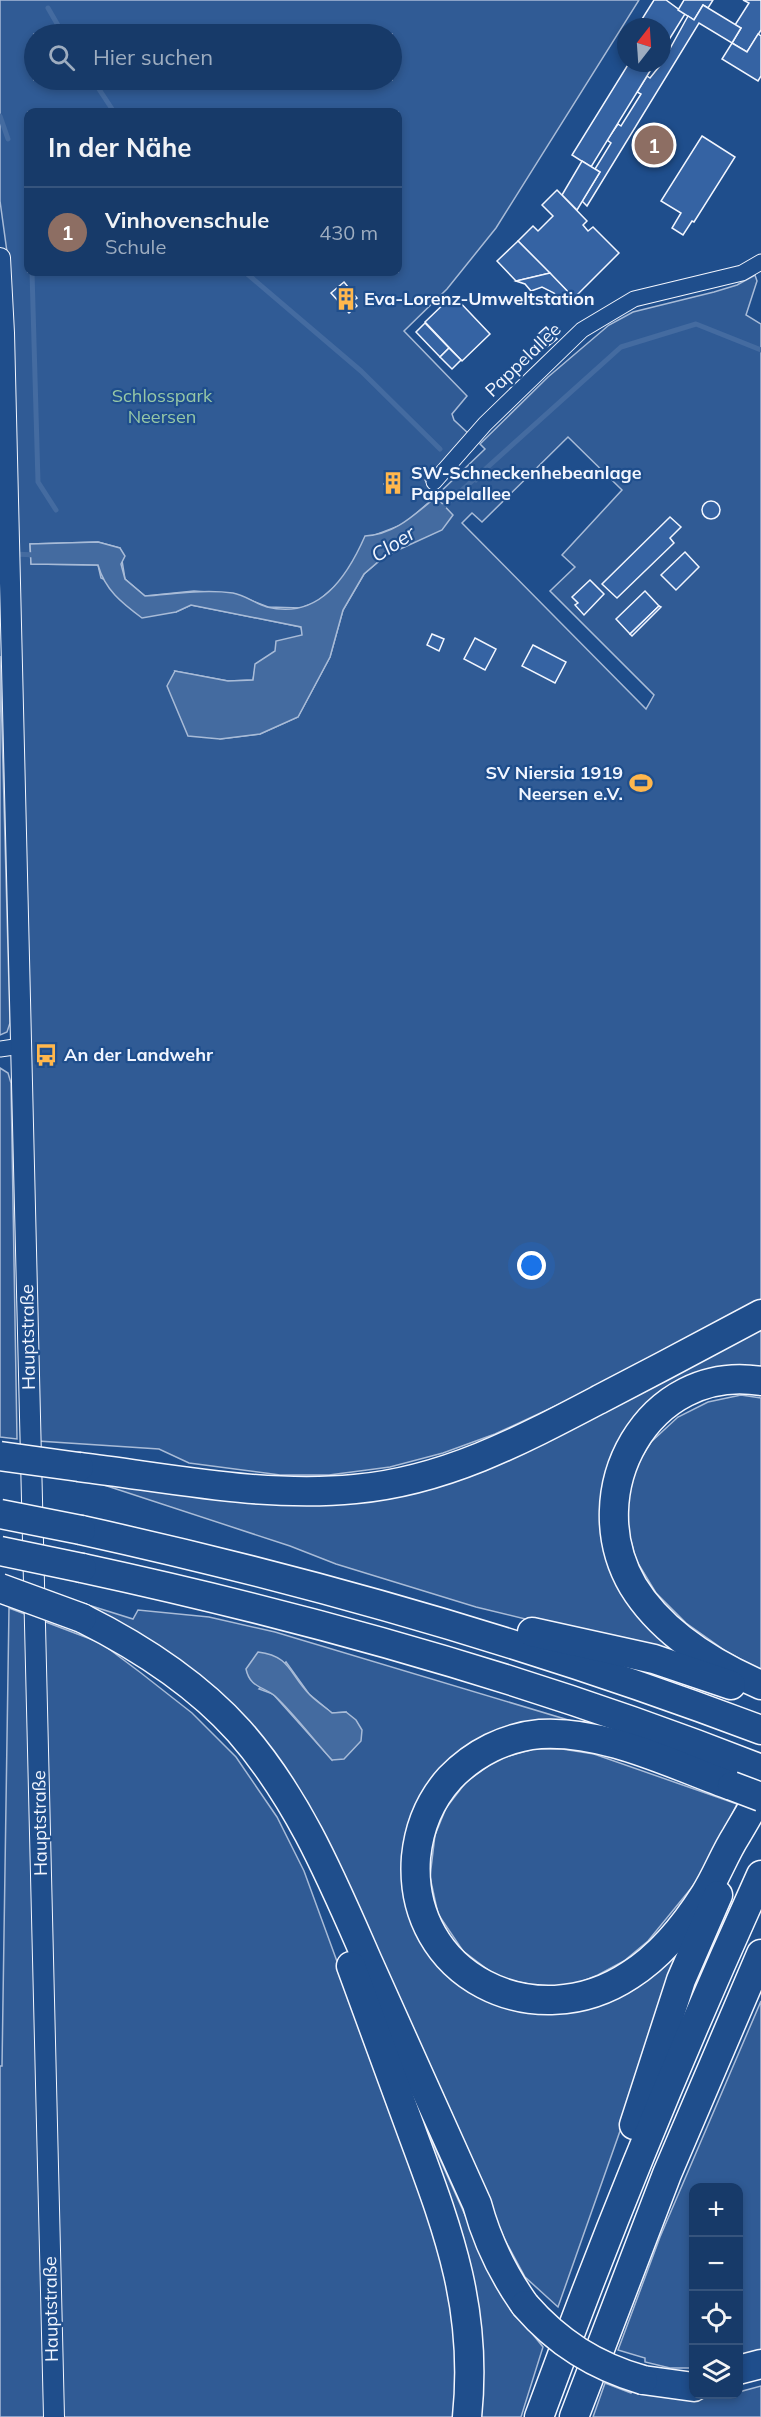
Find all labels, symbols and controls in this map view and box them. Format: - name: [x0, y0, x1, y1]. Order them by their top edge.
- north arrow: [617, 18, 671, 72]
- search box: [24, 24, 402, 90]
- icon: search: [45, 41, 78, 74]
- text: Hier suchen: [93, 43, 213, 71]
- pin: 1: [634, 122, 674, 168]
- text: In der Nähe: [48, 131, 192, 164]
- text: Vinhovenschule: [105, 206, 269, 234]
- text: 1: [62, 220, 74, 245]
- text: 430 m: [319, 220, 378, 245]
- text: Schule: [105, 234, 166, 259]
- building icon: Eva-Lorenz-Umweltstation: [333, 286, 359, 312]
- place label: Eva-Lorenz-Umweltstation: [364, 287, 595, 310]
- street label: Pappelallee: [480, 318, 565, 402]
- park label: Schlosspark Neersen: [112, 384, 213, 428]
- place label: SW-Schneckenhebeanlage Pappelallee: [411, 461, 642, 505]
- building icon: SW-Schneckenhebeanlage Pappelallee: [380, 470, 406, 496]
- water label: Cloer: [366, 520, 420, 567]
- place label: SV Niersia 1919 Neersen e.V.: [486, 761, 623, 805]
- sports icon: SV Niersia 1919 Neersen e.V.: [628, 770, 654, 796]
- bus stop icon: An der Landwehr: [33, 1042, 59, 1068]
- place label: An der Landwehr: [64, 1043, 214, 1066]
- your location: [517, 1251, 546, 1280]
- street label: Hauptstraße: [15, 1284, 40, 1390]
- street label: Hauptstraße: [27, 1770, 52, 1876]
- map controls: [689, 2183, 743, 2399]
- button: +: [689, 2183, 743, 2237]
- button: −: [689, 2237, 743, 2291]
- street label: Hauptstraße: [38, 2256, 63, 2362]
- button: locate: [689, 2291, 743, 2345]
- button: layers: [689, 2345, 743, 2399]

